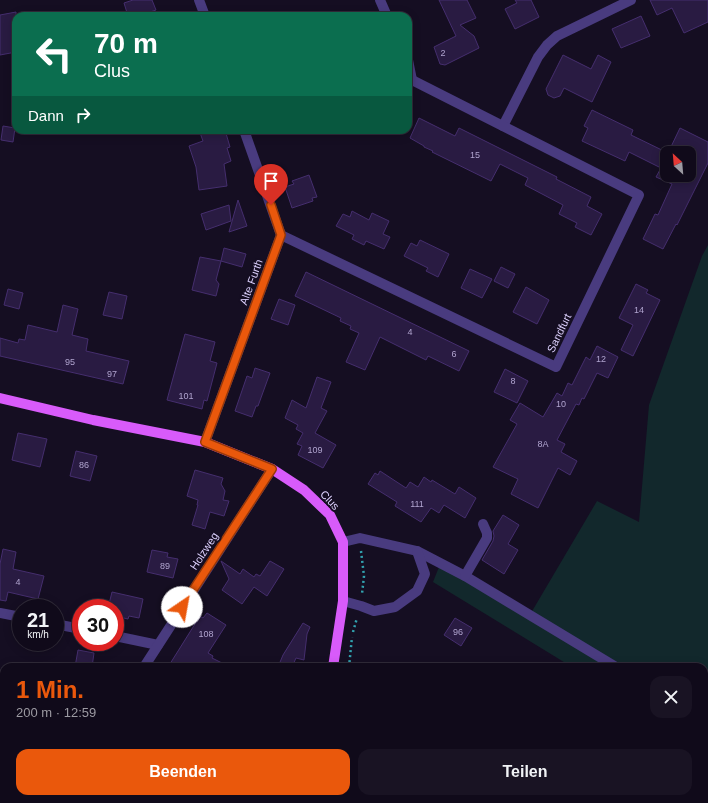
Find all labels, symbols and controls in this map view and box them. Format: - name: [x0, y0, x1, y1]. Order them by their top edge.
- icon: left: [28, 28, 80, 80]
- text: 70 m: [94, 28, 158, 59]
- house number: 2: [440, 48, 446, 58]
- text: Clus: [94, 61, 130, 81]
- icon: right: [72, 104, 94, 126]
- text: Dann: [28, 107, 64, 124]
- north arrow: [660, 146, 696, 182]
- map controls: [660, 146, 696, 182]
- house number: 15: [470, 150, 480, 160]
- pin: [254, 164, 288, 205]
- icon: arrive: [260, 170, 282, 192]
- street label: Alte Furth: [237, 258, 265, 306]
- house number: 14: [634, 305, 644, 315]
- street label: Sandfurt: [544, 312, 574, 354]
- house number: 4: [407, 327, 413, 337]
- house number: 6: [451, 349, 457, 359]
- house number: 12: [596, 354, 606, 364]
- house number: 95: [65, 357, 75, 367]
- house number: 97: [107, 369, 117, 379]
- house number: 8: [510, 376, 516, 386]
- house number: 101: [178, 391, 194, 401]
- house number: 10: [556, 399, 566, 409]
- house number: 8A: [537, 439, 549, 449]
- house number: 109: [307, 445, 323, 455]
- house number: 86: [79, 460, 89, 470]
- street label: Clus: [318, 488, 342, 513]
- house number: 111: [410, 499, 424, 509]
- street label: Holzweg: [187, 530, 221, 572]
- house number: 89: [160, 561, 170, 571]
- house number: 4: [15, 577, 21, 587]
- position arrow: [161, 586, 203, 628]
- speed limit sign: 30: [72, 599, 124, 651]
- text: 21: [27, 609, 49, 631]
- house number: 96: [453, 627, 463, 637]
- text: km/h: [27, 629, 49, 640]
- house number: 108: [198, 629, 214, 639]
- text: 1 Min.: [16, 676, 84, 703]
- button: close: [650, 676, 692, 718]
- text: 200 m · 12:59: [16, 705, 96, 720]
- button: Beenden: [16, 749, 350, 795]
- button: Teilen: [358, 749, 692, 795]

